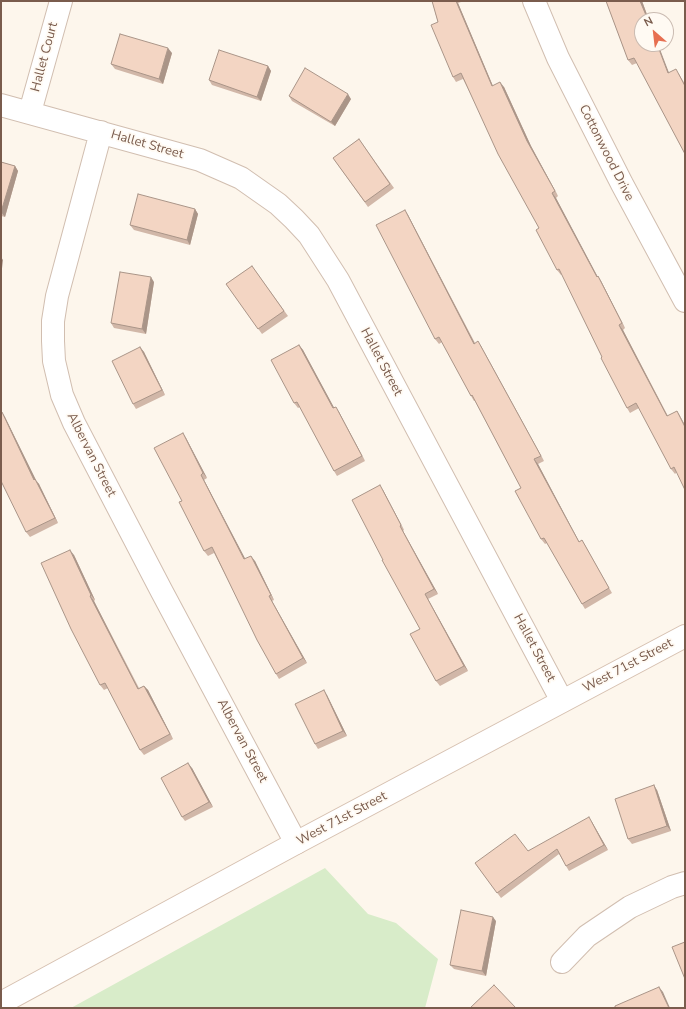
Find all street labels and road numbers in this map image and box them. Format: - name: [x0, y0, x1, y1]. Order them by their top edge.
- street label: Hallet Court: [28, 20, 62, 94]
- street label: Cottonwood Drive: [575, 102, 637, 204]
- street label: Hallet Street: [109, 127, 185, 163]
- street label: Hallet Street: [357, 325, 405, 399]
- street label: Albervan Street: [63, 410, 119, 500]
- street label: Hallet Street: [510, 611, 558, 685]
- street label: West 71st Street: [580, 636, 676, 696]
- street label: Albervan Street: [213, 696, 271, 786]
- street label: West 71st Street: [294, 789, 390, 849]

